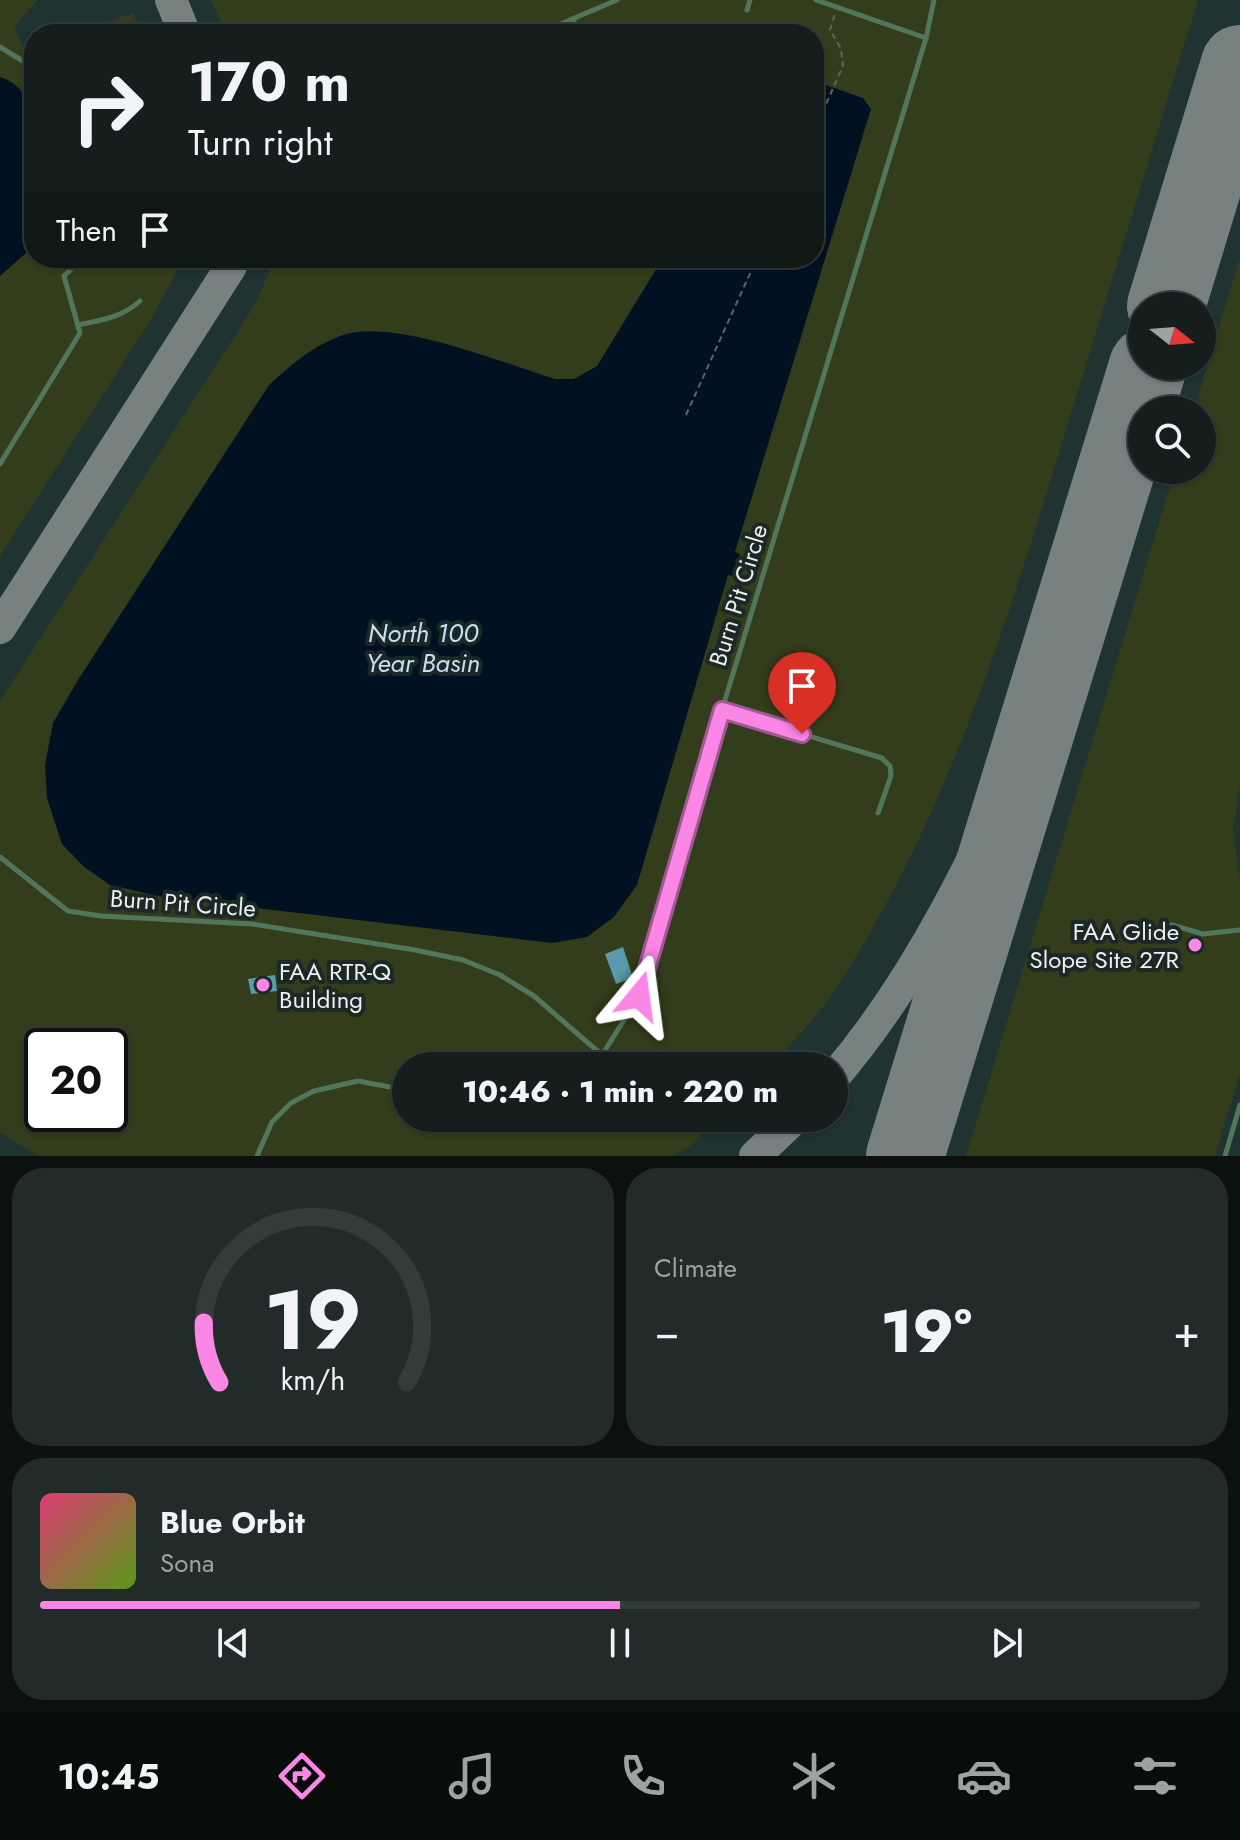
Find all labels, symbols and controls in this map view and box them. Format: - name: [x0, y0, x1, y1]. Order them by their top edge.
- text: 170 m: [188, 41, 350, 122]
- icon: right: [56, 56, 160, 160]
- text: Turn right: [188, 116, 333, 168]
- icon: arrive: [133, 208, 177, 252]
- text: Then: [56, 209, 117, 252]
- north arrow: [1128, 292, 1216, 380]
- map controls: [1128, 292, 1216, 484]
- button: search: [1128, 396, 1216, 484]
- street label: Burn Pit Circle: [700, 520, 776, 670]
- water label: North 100 Year Basin: [366, 614, 480, 682]
- pin: [768, 652, 836, 734]
- icon: arrive: [780, 664, 824, 708]
- street label: Burn Pit Circle: [109, 880, 257, 926]
- place label: FAA Glide Slope Site 27R: [1030, 914, 1180, 977]
- marker: FAA Glide Slope Site 27R: [1186, 936, 1204, 954]
- place label: FAA RTR-Q Building: [279, 954, 391, 1017]
- position arrow: [597, 954, 681, 1038]
- marker: FAA RTR-Q Building: [254, 976, 272, 994]
- speed limit sign: 20: [24, 1028, 128, 1132]
- text: 10:46 · 1 min · 220 m: [462, 1070, 778, 1113]
- text: Climate: [654, 1249, 737, 1287]
- text: 19: [264, 1260, 362, 1380]
- text: 19°: [881, 1288, 972, 1375]
- text: −: [654, 1300, 680, 1364]
- text: +: [1173, 1300, 1200, 1364]
- text: km/h: [281, 1359, 345, 1401]
- text: Blue Orbit: [160, 1501, 305, 1544]
- text: Sona: [160, 1544, 215, 1582]
- icon: previous: [211, 1621, 255, 1665]
- icon: pause: [598, 1621, 642, 1665]
- icon: next: [985, 1621, 1029, 1665]
- icon: directions: [274, 1748, 330, 1804]
- icon: music: [444, 1748, 500, 1804]
- icon: phone: [615, 1748, 671, 1804]
- icon: climate: [786, 1748, 842, 1804]
- icon: car: [956, 1748, 1012, 1804]
- icon: filters: [1127, 1748, 1183, 1804]
- text: 10:45: [57, 1750, 159, 1802]

